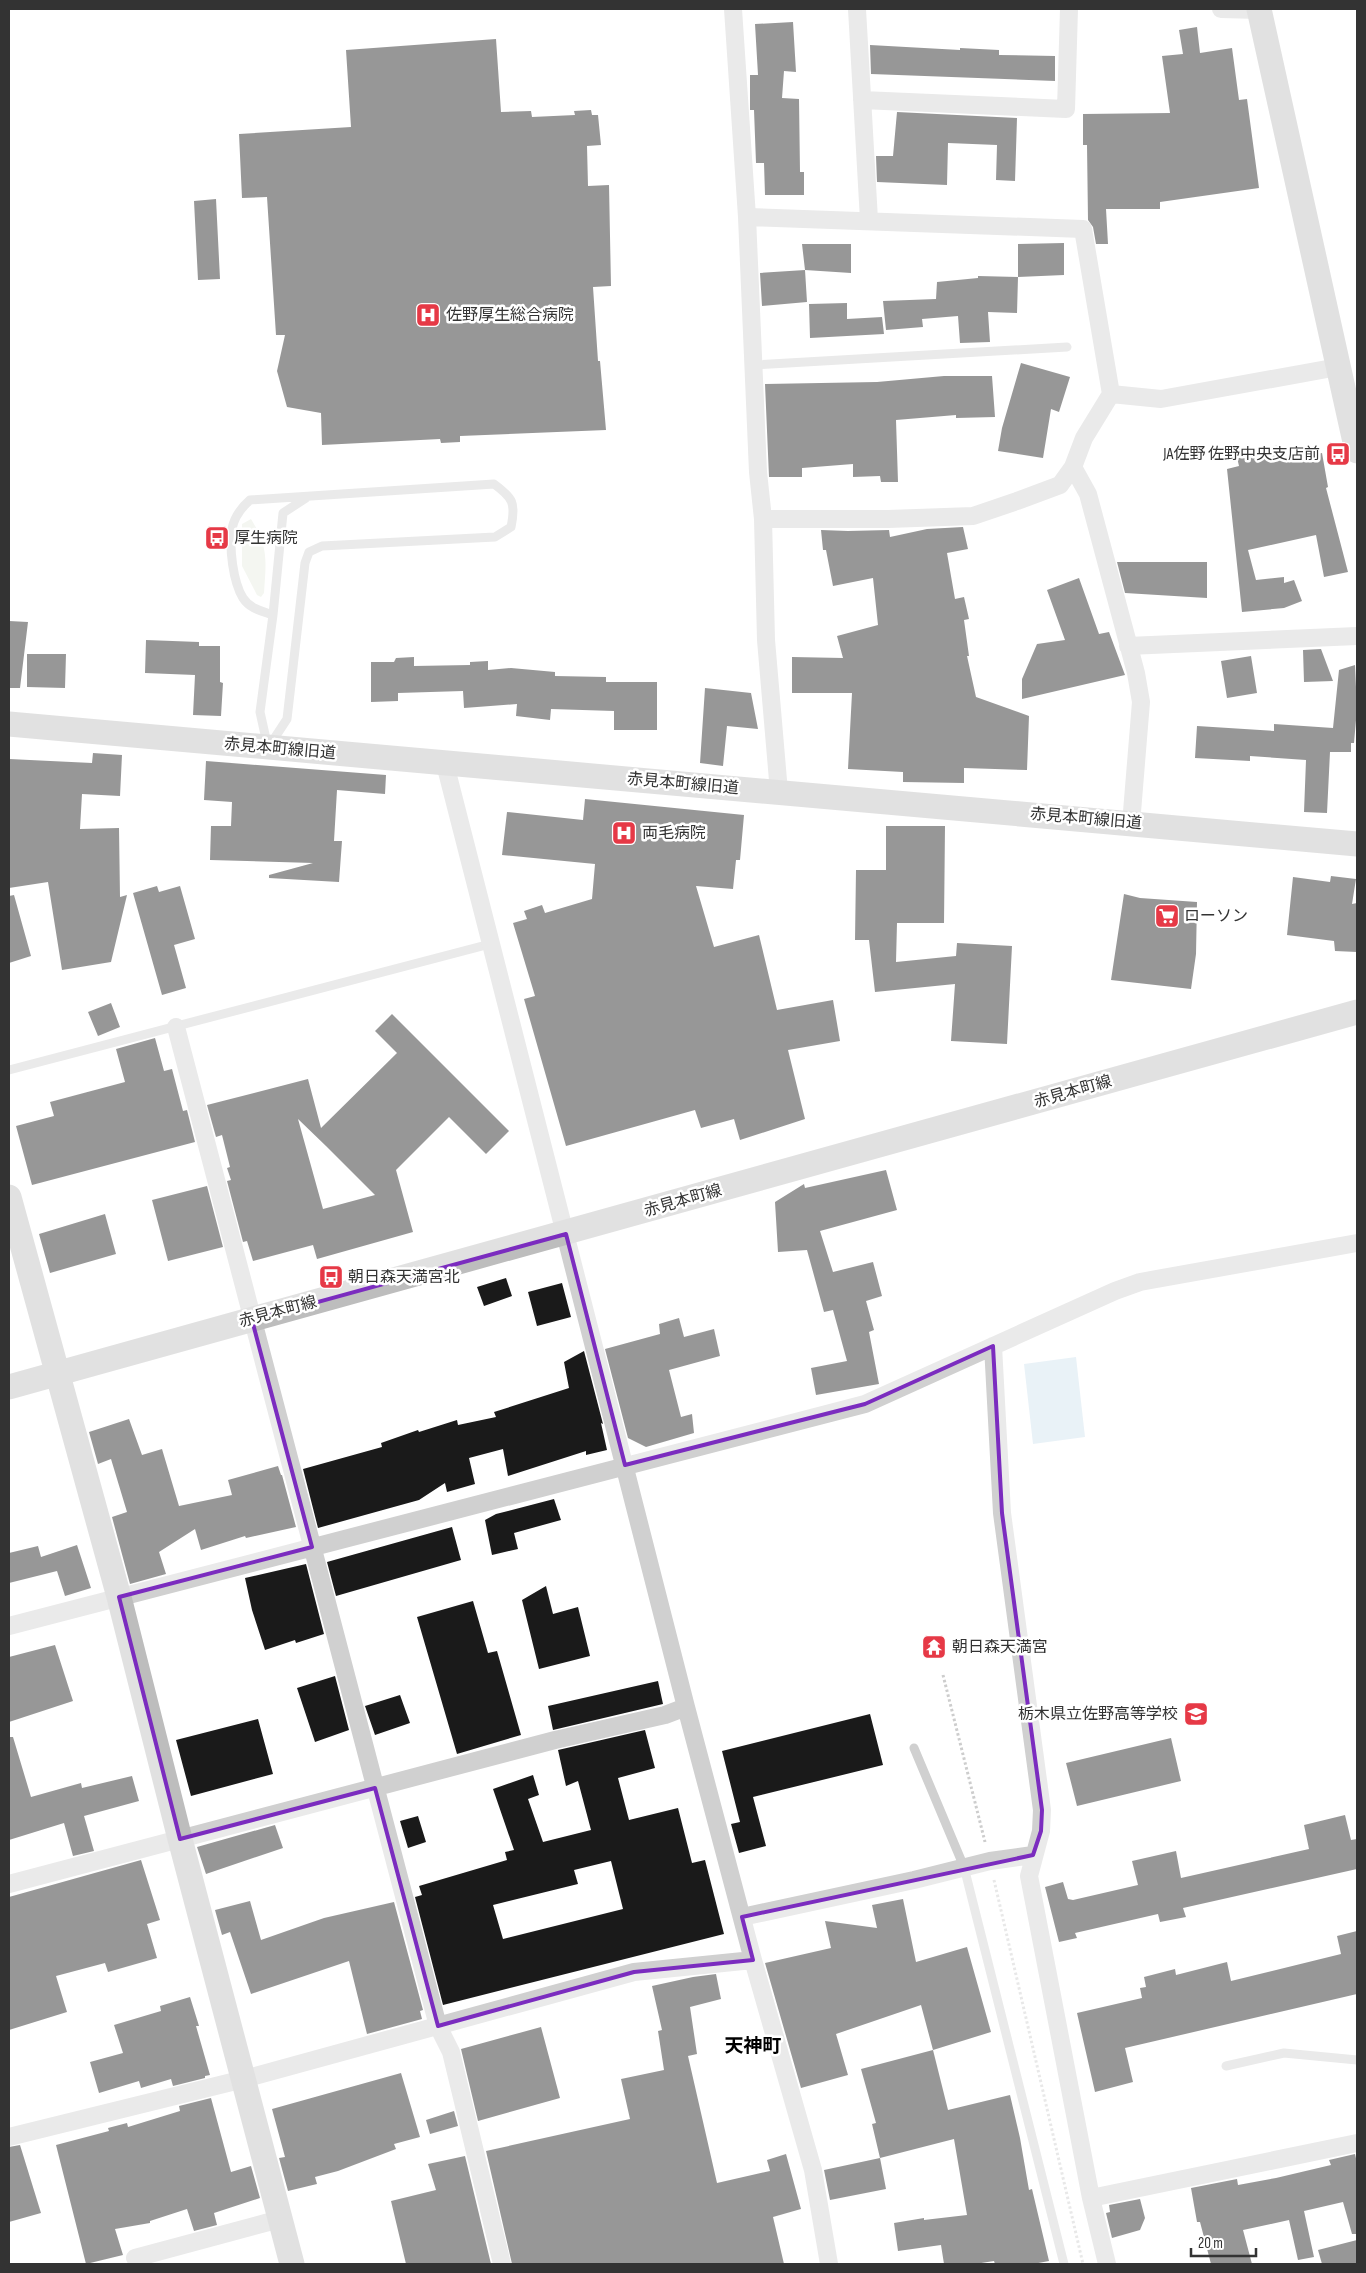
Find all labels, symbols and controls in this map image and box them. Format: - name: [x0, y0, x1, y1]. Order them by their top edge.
- hospital icon: 佐野厚生総合病院: [415, 302, 441, 328]
- place label: 佐野厚生総合病院: [446, 306, 574, 325]
- bus stop icon: JA佐野 佐野中央支店前: [1325, 441, 1351, 467]
- place label: JA佐野 佐野中央支店前: [1162, 445, 1320, 464]
- bus stop icon: 厚生病院: [204, 525, 230, 551]
- place label: 厚生病院: [234, 529, 298, 548]
- street label: 赤見本町線旧道: [223, 735, 337, 763]
- street label: 赤見本町線旧道: [626, 770, 740, 798]
- street label: 赤見本町線旧道: [1029, 805, 1143, 833]
- hospital icon: 両毛病院: [611, 820, 637, 846]
- place label: 両毛病院: [642, 824, 706, 843]
- supermarket icon: ローソン: [1154, 903, 1180, 929]
- place label: ローソン: [1184, 907, 1248, 926]
- street label: 赤見本町線: [1032, 1072, 1114, 1112]
- street label: 赤見本町線: [642, 1181, 724, 1221]
- bus stop icon: 朝日森天満宮北: [318, 1264, 344, 1290]
- place label: 朝日森天満宮北: [348, 1268, 460, 1287]
- street label: 赤見本町線: [237, 1292, 319, 1332]
- temple icon: 朝日森天満宮: [921, 1634, 947, 1660]
- place label: 朝日森天満宮: [952, 1638, 1048, 1657]
- school or university icon: 栃木県立佐野高等学校: [1183, 1701, 1209, 1727]
- place label: 栃木県立佐野高等学校: [1018, 1705, 1178, 1724]
- district label: 天神町: [724, 2035, 782, 2058]
- scale bar: [1191, 2226, 1256, 2258]
- text: 20 m: [1198, 2234, 1223, 2253]

